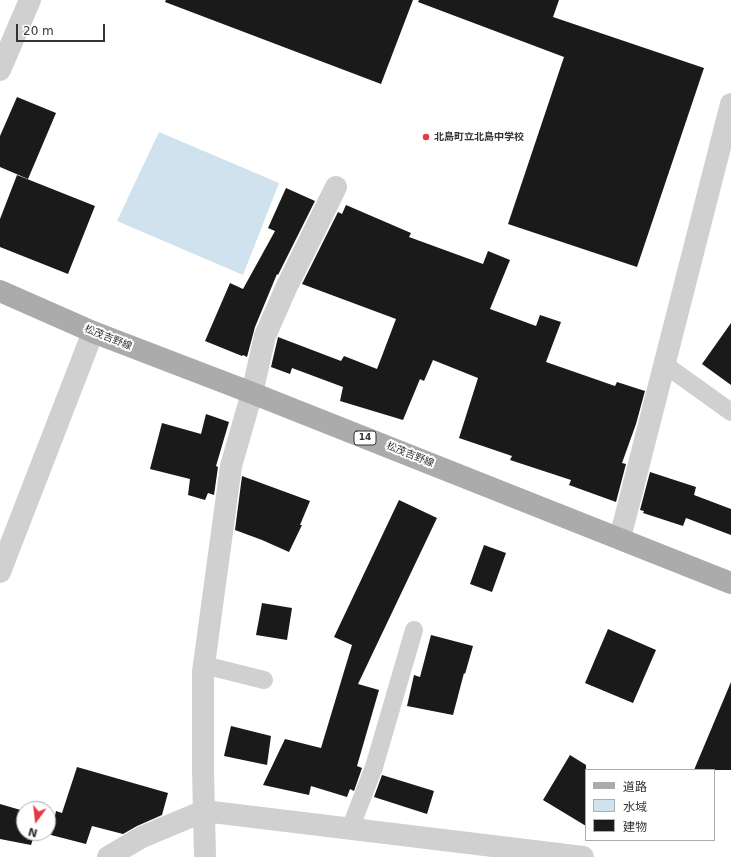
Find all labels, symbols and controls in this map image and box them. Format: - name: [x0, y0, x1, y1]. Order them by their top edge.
- scale bar: [18, 16, 107, 42]
- text: 20 m: [23, 24, 54, 38]
- place label: 北島町立北島中学校: [434, 131, 524, 143]
- marker: 北島町立北島中学校: [421, 132, 431, 142]
- street label: 松茂吉野線: [83, 323, 133, 353]
- road number: 14: [354, 431, 376, 445]
- street label: 松茂吉野線: [385, 440, 435, 470]
- legend: [585, 769, 715, 841]
- text: 道路: [623, 780, 647, 794]
- text: 水域: [623, 800, 647, 814]
- north arrow: [16, 801, 56, 841]
- text: 建物: [623, 820, 647, 834]
- text: N: [27, 825, 39, 840]

